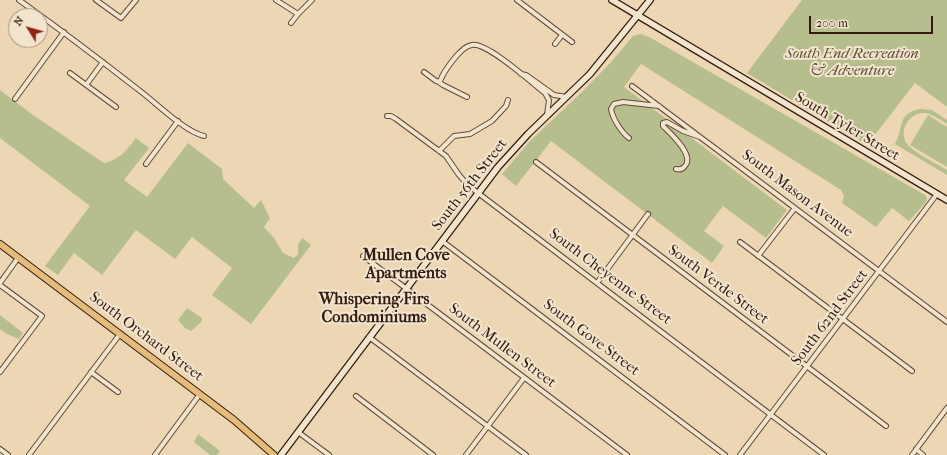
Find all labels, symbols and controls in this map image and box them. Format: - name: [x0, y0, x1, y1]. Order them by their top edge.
- north arrow: [8, 8, 48, 48]
- scale bar: [811, 8, 935, 34]
- text: N: [11, 14, 27, 28]
- text: 200 m: [816, 16, 848, 30]
- park label: South End Recreation & Adventure: [785, 45, 919, 80]
- street label: South Tyler Street: [791, 89, 903, 165]
- street label: South 56th Street: [428, 135, 512, 235]
- street label: South Mason Avenue: [738, 146, 856, 242]
- street label: South Cheyenne Street: [545, 225, 675, 329]
- street label: South Verde Street: [664, 241, 772, 329]
- district label: Mullen Cove Apartments: [362, 246, 450, 284]
- street label: South 62nd Street: [788, 266, 872, 370]
- street label: South Orchard Street: [86, 288, 206, 386]
- district label: Whispering Firs Condominiums: [319, 290, 429, 328]
- street label: South Gove Street: [539, 296, 643, 380]
- street label: South Mullen Street: [445, 300, 559, 392]

